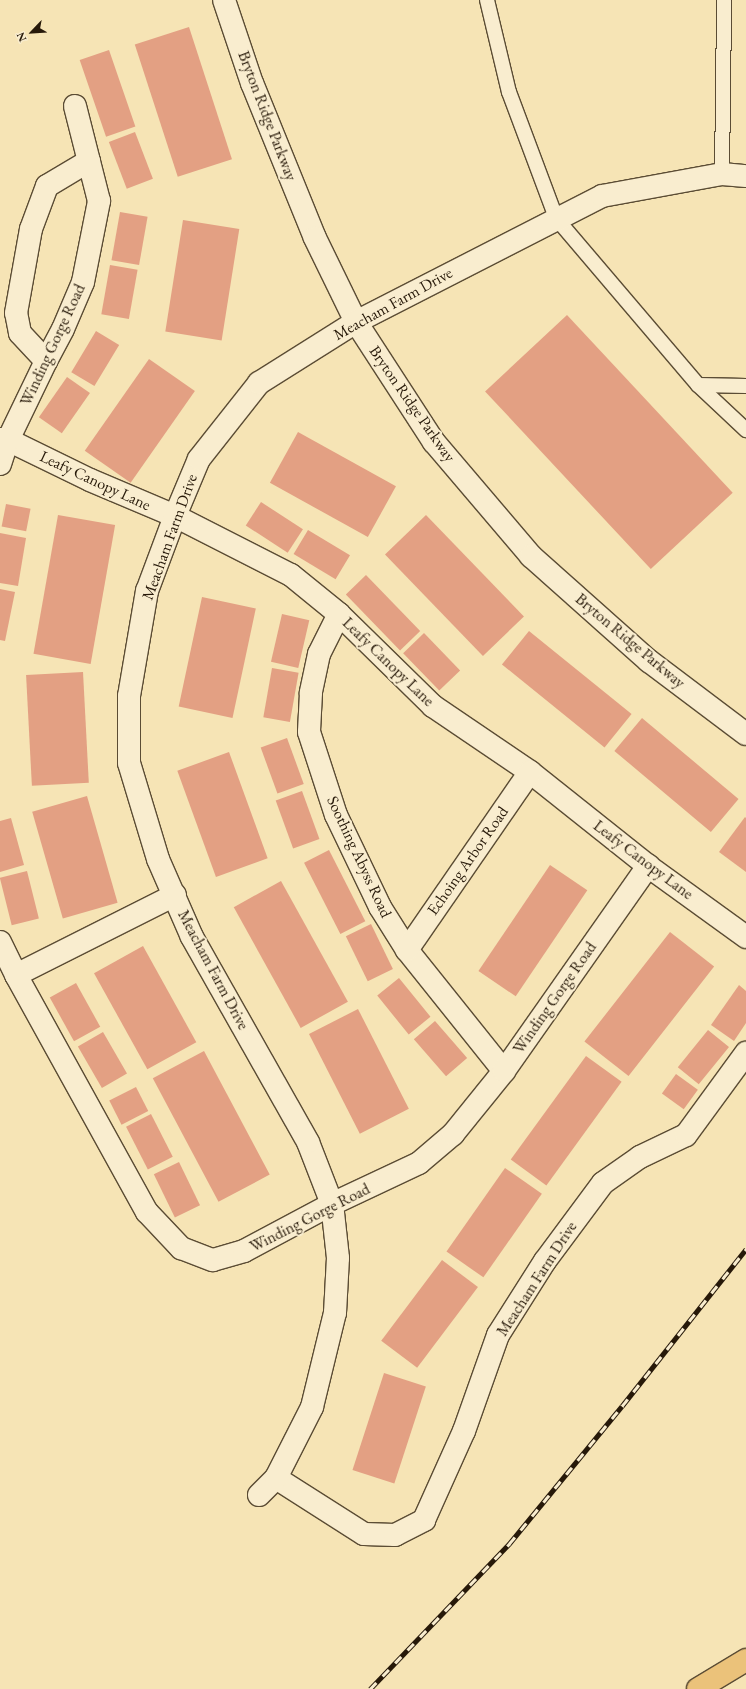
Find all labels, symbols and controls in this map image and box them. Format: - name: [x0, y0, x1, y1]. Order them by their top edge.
- north arrow: [12, 12, 52, 52]
- text: N: [13, 30, 29, 44]
- street label: Bryton Ridge Parkway: [233, 48, 301, 184]
- street label: Meacham Farm Drive: [330, 263, 456, 345]
- street label: Winding Gorge Road: [16, 281, 90, 409]
- street label: Bryton Ridge Parkway: [365, 342, 459, 466]
- street label: Leafy Canopy Lane: [37, 447, 153, 515]
- street label: Meacham Farm Drive: [138, 471, 202, 603]
- street label: Bryton Ridge Parkway: [571, 589, 689, 693]
- street label: Leafy Canopy Lane: [338, 613, 438, 711]
- street label: Soothing Abyss Road: [322, 793, 396, 921]
- street label: Echoing Arbor Road: [423, 803, 513, 919]
- street label: Leafy Canopy Lane: [589, 816, 697, 904]
- street label: Meacham Farm Drive: [173, 907, 253, 1033]
- street label: Winding Gorge Road: [509, 938, 601, 1058]
- street label: Winding Gorge Road: [247, 1179, 373, 1257]
- street label: Meacham Farm Drive: [493, 1218, 581, 1340]

